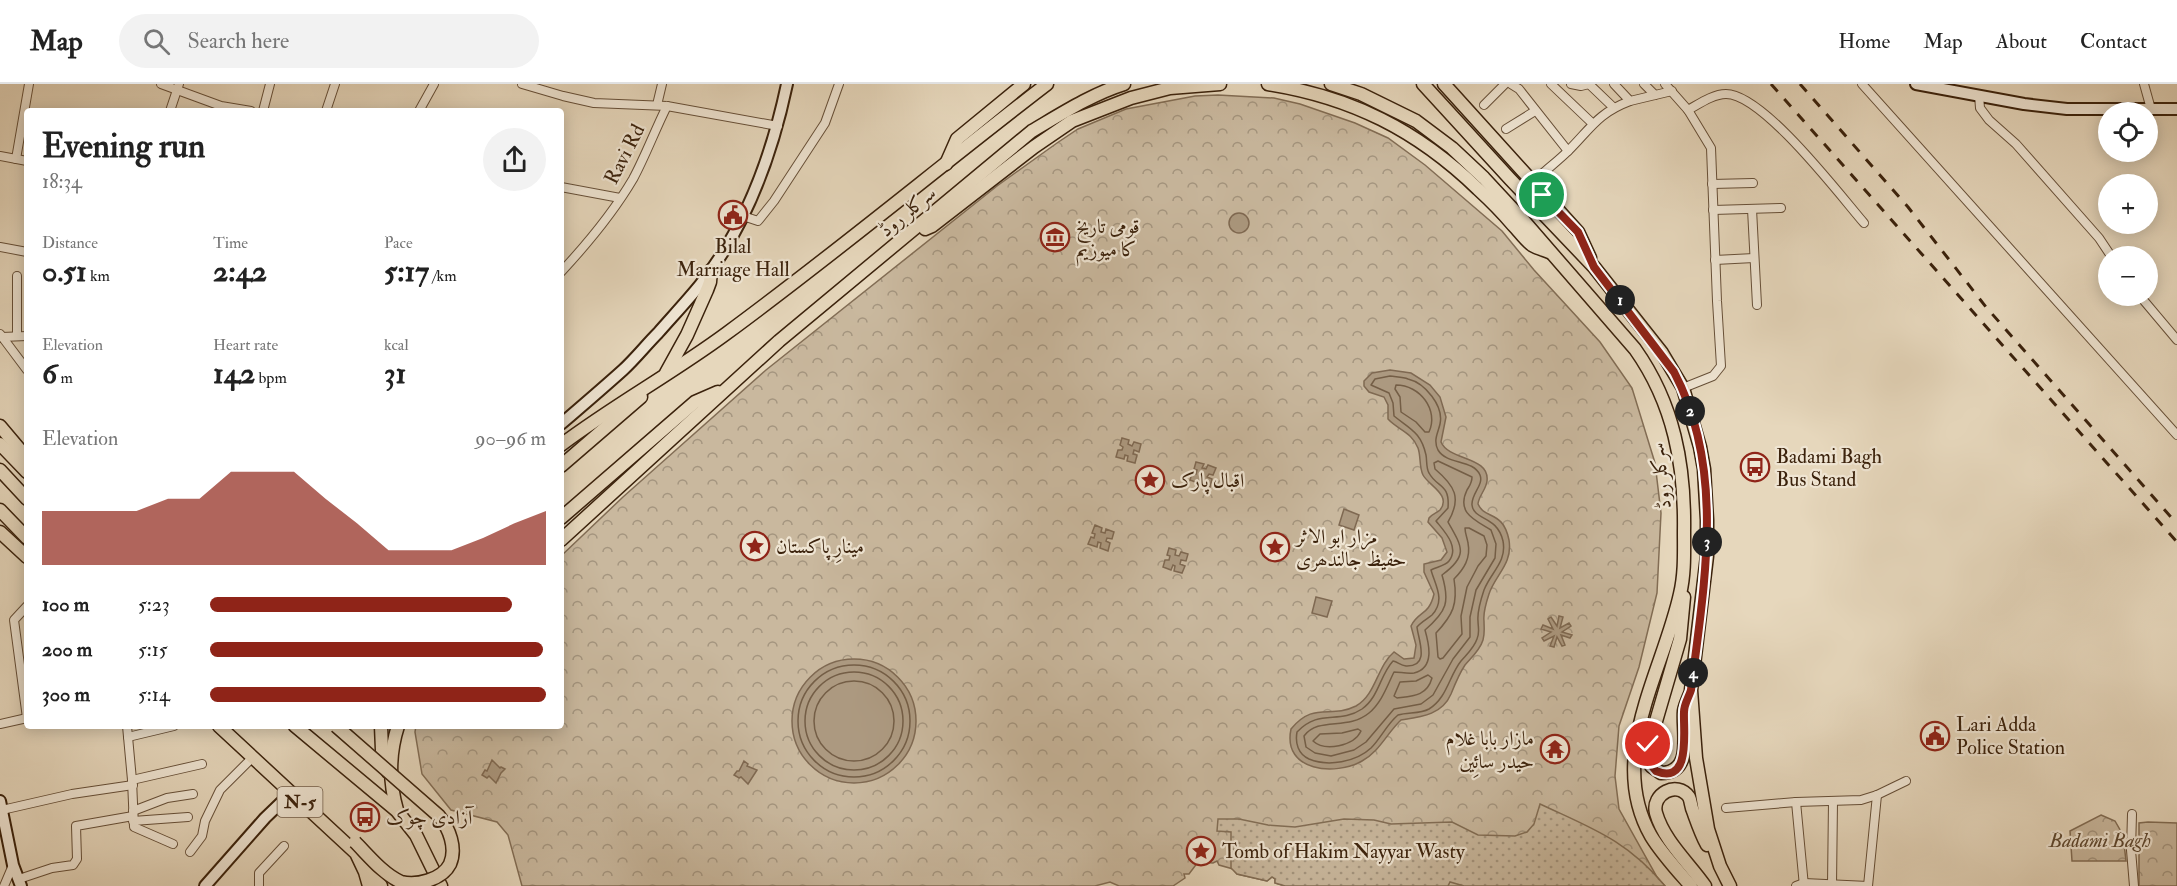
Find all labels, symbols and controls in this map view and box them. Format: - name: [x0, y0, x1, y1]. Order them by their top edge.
- search box: [119, 14, 539, 68]
- text: Map: [30, 24, 83, 59]
- icon: search: [140, 25, 173, 58]
- text: Search here: [188, 27, 289, 55]
- text: Home: [1838, 28, 1890, 55]
- text: Map: [1923, 28, 1963, 55]
- text: About: [1996, 28, 2047, 55]
- text: Contact: [2080, 28, 2147, 55]
- map controls: [2098, 102, 2158, 306]
- button: locate: [2098, 102, 2158, 162]
- street label: Ravi Rd: [599, 120, 650, 189]
- text: Evening run: [42, 126, 205, 167]
- button: share: [483, 128, 546, 191]
- text: 18:34: [42, 169, 82, 194]
- pin: [1516, 169, 1567, 220]
- button: +: [2098, 174, 2158, 234]
- icon: arrive: [1525, 178, 1558, 211]
- street label: سرکلر روڈ: [874, 180, 942, 243]
- public building icon: Bilal Marriage Hall: [717, 199, 749, 231]
- place label: قومی تاریخ کا میوزیم: [1076, 214, 1140, 267]
- museum icon: قومی تاریخ کا میوزیم: [1039, 221, 1071, 253]
- text: Distance: [42, 233, 98, 253]
- text: Time: [213, 233, 248, 253]
- text: Pace: [384, 233, 413, 253]
- place label: Bilal Marriage Hall: [676, 234, 790, 282]
- button: −: [2098, 246, 2158, 306]
- text: 0.51: [42, 253, 87, 290]
- text: 2:42: [213, 253, 267, 290]
- text: 5:17: [384, 253, 429, 290]
- text: km: [87, 266, 110, 286]
- text: /km: [429, 266, 457, 286]
- pin: 1: [1605, 285, 1635, 315]
- text: 1: [1617, 290, 1623, 310]
- text: Elevation: [42, 335, 103, 355]
- text: Heart rate: [213, 335, 278, 355]
- text: kcal: [384, 335, 409, 355]
- text: 6: [42, 355, 57, 392]
- text: 142: [213, 355, 255, 392]
- text: 31: [384, 355, 406, 392]
- text: m: [57, 368, 73, 388]
- text: bpm: [255, 368, 287, 388]
- pin: 2: [1675, 396, 1705, 426]
- text: 2: [1686, 401, 1694, 421]
- text: Elevation: [42, 426, 118, 451]
- text: 90–96 m: [475, 426, 546, 451]
- street label: سرکلر روڈ: [1644, 441, 1678, 511]
- place label: Badami Bagh Bus Stand: [1776, 444, 1883, 492]
- bus stop icon: Badami Bagh Bus Stand: [1739, 451, 1771, 483]
- place icon: اقبال پارک: [1134, 464, 1166, 496]
- place label: اقبال پارک: [1171, 468, 1244, 495]
- place label: مزار ابو الاثر حفیظ جالندھری: [1294, 524, 1406, 572]
- pin: 3: [1692, 527, 1722, 557]
- place icon: مینارِ پاکستان: [739, 530, 771, 562]
- place icon: مزار ابو الاثر حفیظ جالندھری: [1259, 531, 1291, 563]
- text: 3: [1704, 532, 1710, 552]
- place label: مینارِ پاکستان: [776, 534, 864, 563]
- text: 100 m: [42, 592, 89, 617]
- text: 5:23: [138, 592, 170, 617]
- text: 200 m: [42, 637, 92, 662]
- text: 5:15: [138, 637, 168, 662]
- pin: 4: [1678, 658, 1708, 688]
- text: 4: [1689, 663, 1697, 683]
- text: 300 m: [42, 682, 90, 707]
- text: 5:14: [138, 682, 170, 707]
- place label: Lari Adda Police Station: [1956, 712, 2065, 760]
- pin: [1622, 718, 1673, 769]
- public building icon: Lari Adda Police Station: [1919, 720, 1951, 752]
- place label: مازار بابا غلام حیدر سائِین: [1446, 726, 1534, 778]
- icon: check: [1631, 727, 1664, 760]
- temple icon: مازار بابا غلام حیدر سائِین: [1539, 733, 1571, 765]
- road number: N-5: [278, 787, 322, 817]
- bus stop icon: آزادی چوک: [349, 801, 381, 833]
- place label: آزادی چوک: [386, 805, 475, 830]
- park label: Badami Bagh: [2048, 828, 2151, 853]
- place icon: Tomb of Hakim Nayyar Wasty: [1185, 835, 1217, 867]
- place label: Tomb of Hakim Nayyar Wasty: [1222, 839, 1466, 864]

